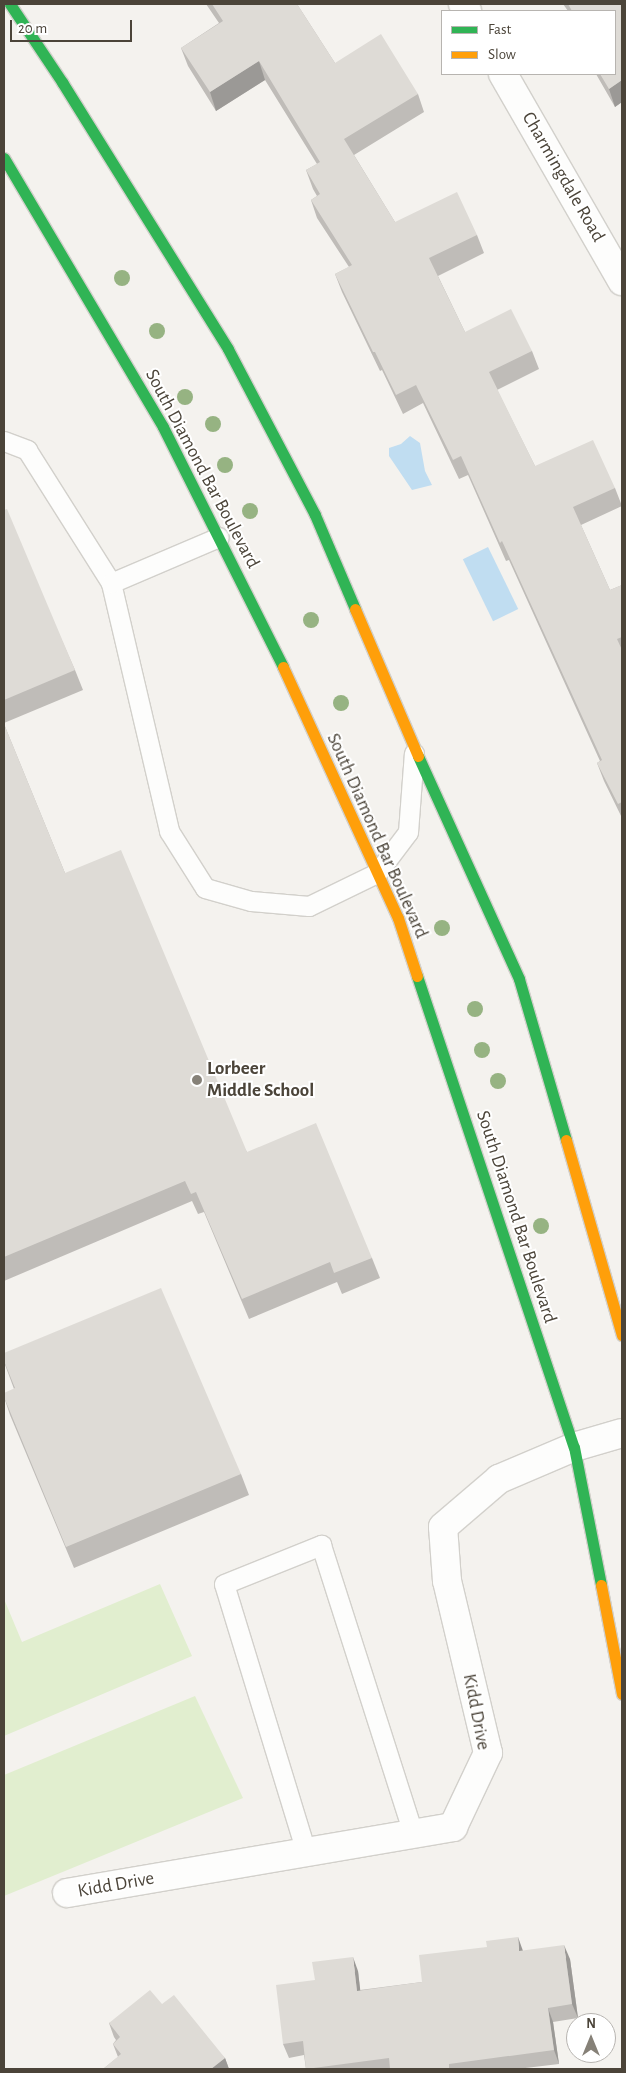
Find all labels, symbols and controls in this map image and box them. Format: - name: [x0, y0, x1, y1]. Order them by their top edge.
- scale bar: [12, 10, 135, 42]
- legend: [441, 10, 616, 75]
- text: 20 m: [18, 21, 47, 36]
- text: Fast: [488, 22, 511, 37]
- text: Slow: [488, 47, 516, 62]
- street label: Charmingdale Road: [517, 108, 609, 246]
- street label: South Diamond Bar Boulevard: [140, 366, 264, 572]
- street label: South Diamond Bar Boulevard: [321, 730, 433, 942]
- place label: Lorbeer Middle School: [207, 1058, 314, 1102]
- marker: Lorbeer Middle School: [191, 1074, 203, 1086]
- street label: South Diamond Bar Boulevard: [471, 1108, 561, 1326]
- street label: Kidd Drive: [457, 1672, 495, 1752]
- street label: Kidd Drive: [76, 1867, 156, 1903]
- north arrow: [566, 2013, 616, 2063]
- text: N: [586, 2017, 596, 2031]

